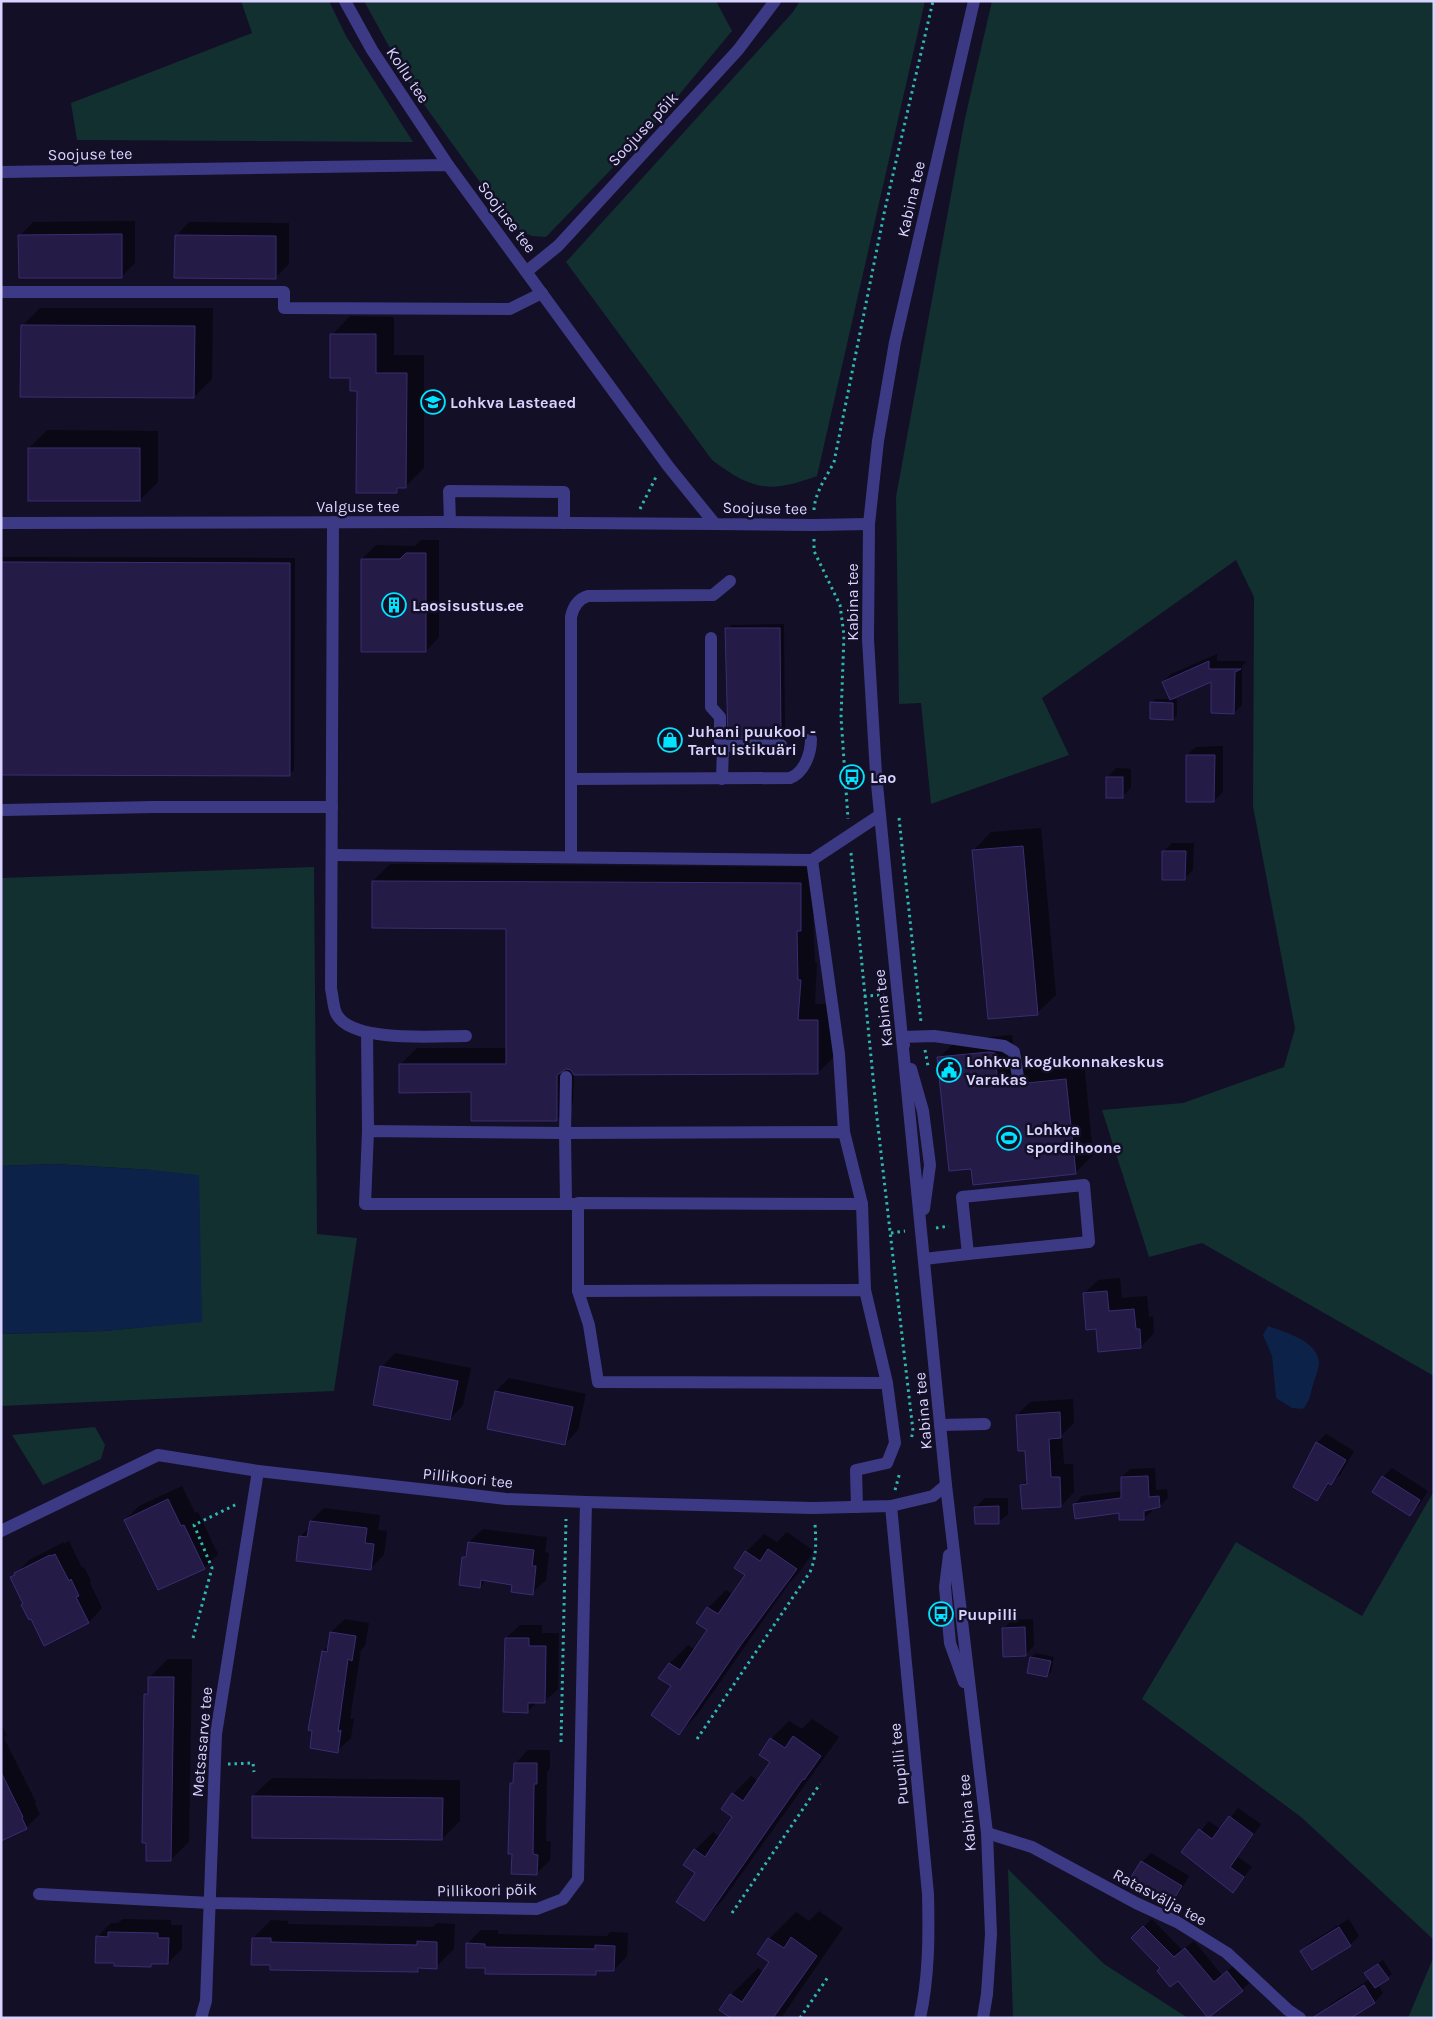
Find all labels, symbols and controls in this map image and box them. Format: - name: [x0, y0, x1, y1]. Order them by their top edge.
- street label: Kollu tee: [382, 43, 434, 107]
- street label: Soojuse põik: [604, 88, 682, 170]
- street label: Soojuse tee: [47, 144, 133, 164]
- street label: Kabina tee: [893, 159, 929, 239]
- street label: Soojuse tee: [474, 177, 540, 257]
- school or university icon: Lohkva Lasteaed: [420, 389, 446, 415]
- place label: Lohkva Lasteaed: [450, 393, 576, 412]
- street label: Valguse tee: [316, 497, 400, 516]
- street label: Soojuse tee: [722, 498, 808, 518]
- street label: Kabina tee: [843, 563, 862, 641]
- building icon: Laosisustus.ee: [381, 592, 407, 618]
- place label: Laosisustus.ee: [412, 596, 524, 615]
- place label: Juhani puukool - Tartu istikuäri: [688, 722, 816, 759]
- shop icon: Juhani puukool - Tartu istikuäri: [657, 727, 683, 753]
- bus stop icon: Lao: [839, 764, 865, 790]
- place label: Lao: [870, 768, 896, 787]
- street label: Kabina tee: [870, 968, 896, 1048]
- place label: Lohkva kogukonnakeskus Varakas: [966, 1052, 1164, 1089]
- public building icon: Lohkva kogukonnakeskus Varakas: [936, 1057, 962, 1083]
- place label: Lohkva spordihoone: [1026, 1120, 1121, 1157]
- sports icon: Lohkva spordihoone: [996, 1125, 1022, 1151]
- street label: Kabina tee: [910, 1372, 936, 1450]
- street label: Pillikoori tee: [422, 1464, 514, 1492]
- bus stop icon: Puupilli: [928, 1601, 954, 1627]
- place label: Puupilli: [958, 1605, 1017, 1624]
- street label: Metsasarve tee: [188, 1686, 216, 1798]
- street label: Puupilli tee: [885, 1722, 913, 1806]
- street label: Kabina tee: [954, 1774, 980, 1852]
- street label: Ratasvälja tee: [1110, 1864, 1210, 1930]
- street label: Pillikoori põik: [437, 1880, 537, 1900]

